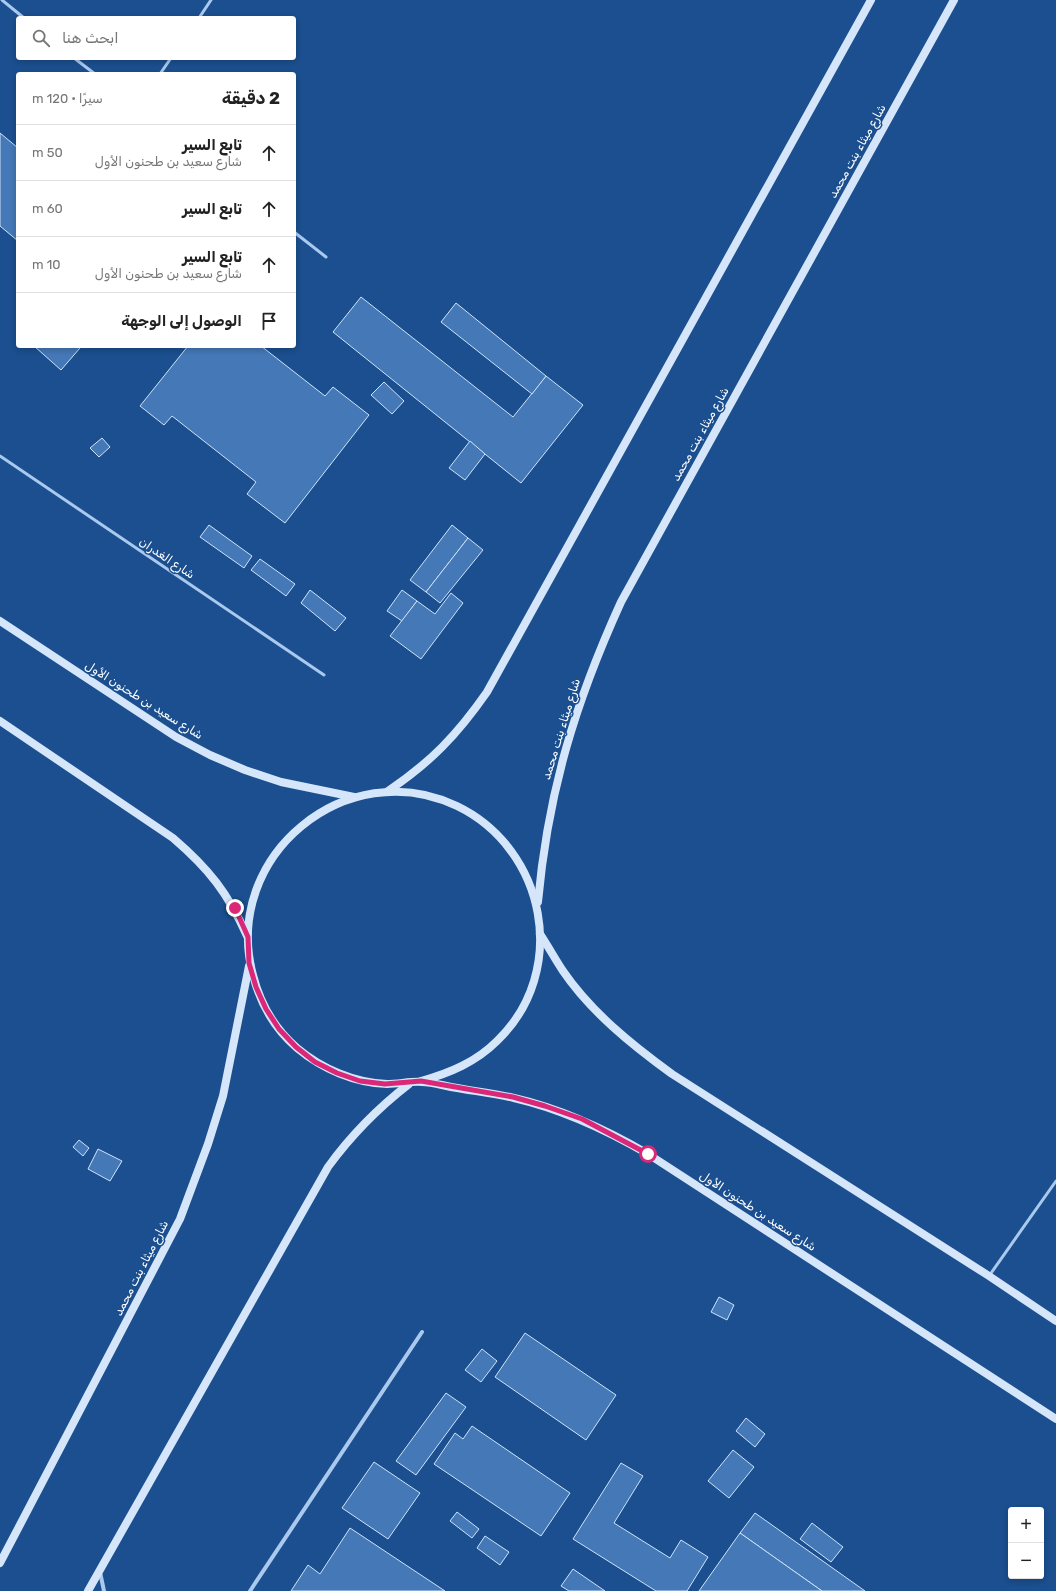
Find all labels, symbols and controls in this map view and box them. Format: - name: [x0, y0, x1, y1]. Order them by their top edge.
- search box: [16, 16, 296, 60]
- icon: search: [30, 27, 52, 49]
- text: ابحث هنا: [62, 29, 119, 47]
- text: 2 دقيقة: [222, 88, 280, 108]
- text: سيرًا · 120 m: [32, 91, 103, 106]
- street label: شارع ميثاء بنت محمد: [825, 102, 890, 201]
- text: تابع السير: [182, 136, 242, 154]
- icon: ahead: [258, 142, 280, 164]
- text: 50 m: [32, 145, 63, 160]
- text: شارع سعيد بن طحنون الأول: [95, 154, 242, 169]
- icon: ahead: [258, 198, 280, 220]
- text: تابع السير: [182, 200, 242, 218]
- text: 60 m: [32, 201, 63, 216]
- text: تابع السير: [182, 248, 242, 266]
- icon: ahead: [258, 254, 280, 276]
- text: 10 m: [32, 257, 61, 272]
- text: شارع سعيد بن طحنون الأول: [95, 266, 242, 281]
- icon: arrive: [258, 310, 280, 332]
- text: الوصول إلى الوجهة: [121, 312, 242, 330]
- street label: شارع ميثاء بنت محمد: [668, 385, 733, 484]
- street label: شارع الغدران: [136, 534, 197, 583]
- street label: شارع سعيد بن طحنون الأول: [82, 658, 205, 744]
- street label: شارع ميثاء بنت محمد: [539, 677, 585, 782]
- route end: [226, 899, 244, 917]
- route start: [639, 1145, 657, 1163]
- street label: شارع سعيد بن طحنون الأول: [696, 1168, 819, 1256]
- street label: شارع ميثاء بنت محمد: [111, 1218, 173, 1319]
- map controls: [1008, 1507, 1044, 1579]
- button: +: [1008, 1507, 1044, 1543]
- button: −: [1008, 1543, 1044, 1579]

